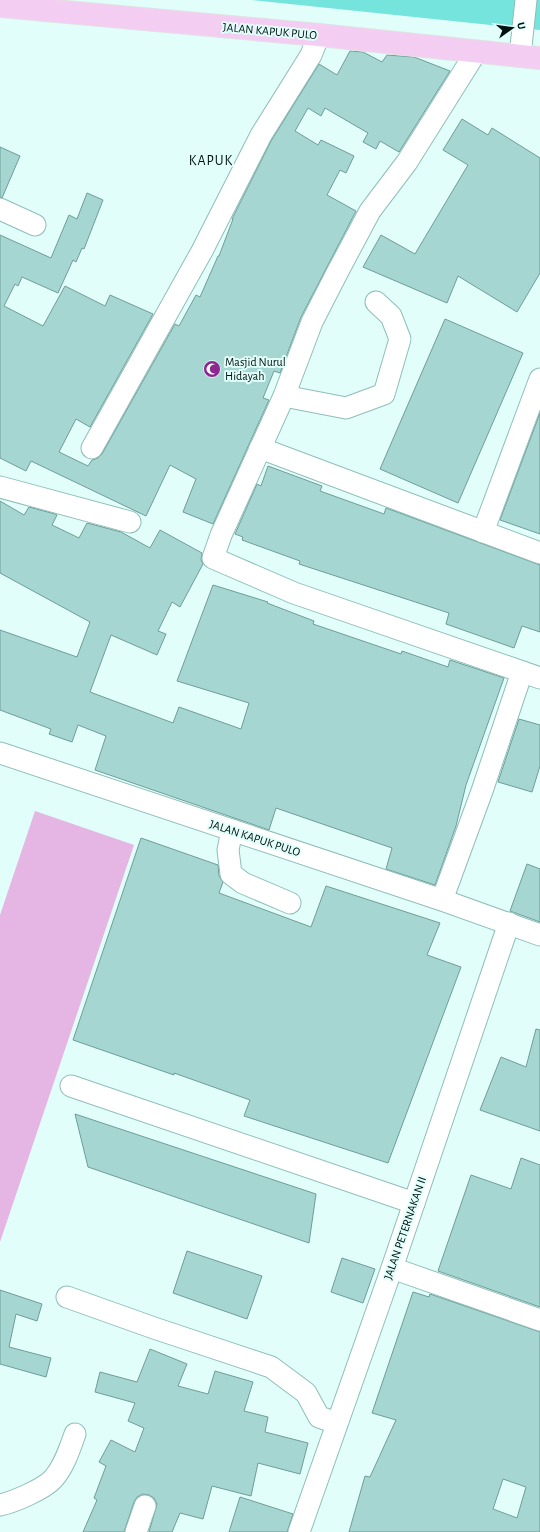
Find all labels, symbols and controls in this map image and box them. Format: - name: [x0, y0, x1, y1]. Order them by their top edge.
- north arrow: [492, 8, 532, 48]
- street label: JALAN KAPUK PULO: [222, 21, 318, 41]
- text: U: [515, 21, 527, 30]
- district label: KAPUK: [189, 154, 233, 168]
- place label: Masjid Nurul Hidayah: [225, 356, 286, 383]
- mosque icon: Masjid Nurul Hidayah: [202, 359, 222, 379]
- street label: JALAN KAPUK PULO: [208, 818, 302, 858]
- street label: JALAN PETERNAKAN II: [382, 1175, 428, 1281]

